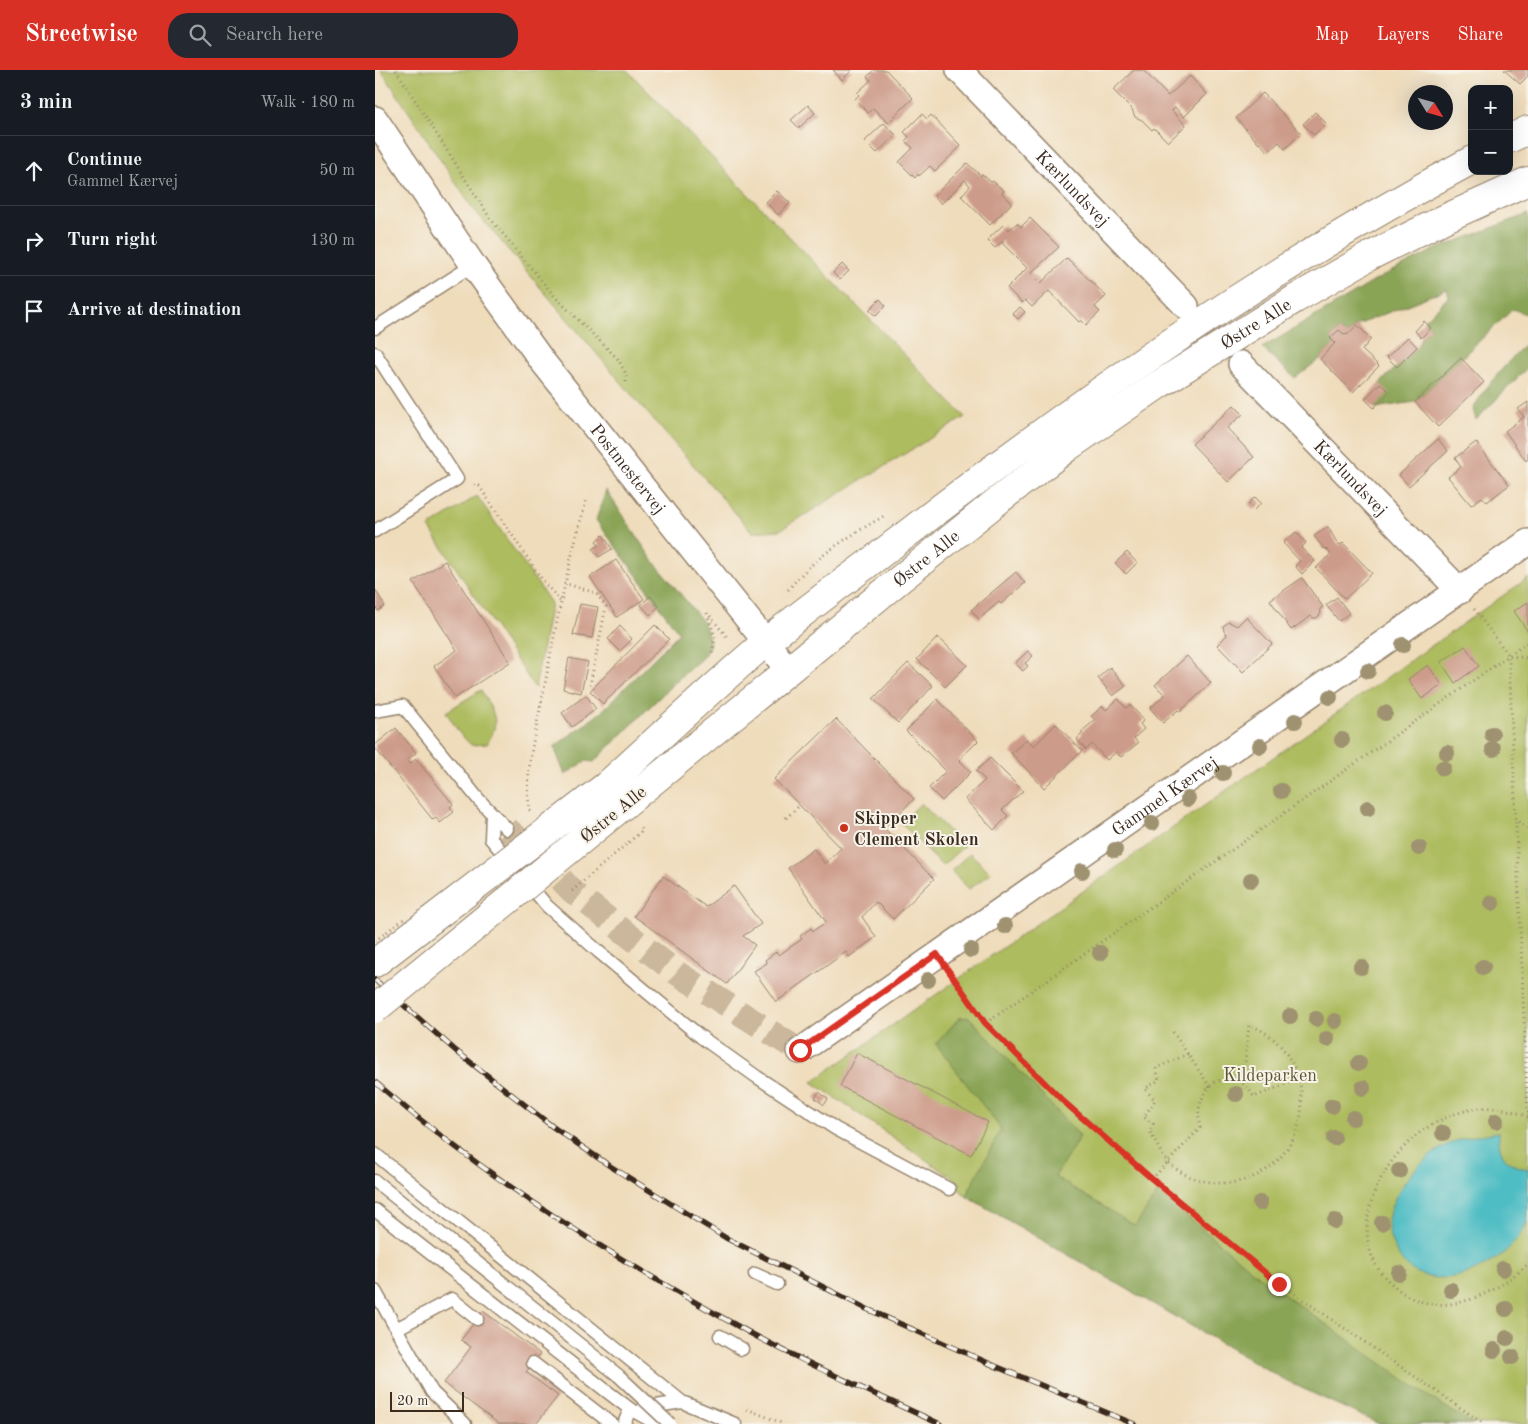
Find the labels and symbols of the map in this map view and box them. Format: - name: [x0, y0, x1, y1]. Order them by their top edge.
- north arrow: [1408, 85, 1453, 130]
- street label: Kærlundsvej: [1032, 147, 1112, 230]
- street label: Østre Alle: [1218, 296, 1295, 353]
- street label: Postmestervej: [586, 421, 668, 518]
- street label: Kærlundsvej: [1310, 437, 1390, 520]
- street label: Østre Alle: [890, 527, 963, 591]
- street label: Gammel Kærvej: [1109, 754, 1222, 840]
- street label: Østre Alle: [577, 783, 650, 847]
- place label: Skipper Clement Skolen: [854, 810, 979, 849]
- marker: Skipper Clement Skolen: [838, 822, 850, 834]
- route start: [789, 1039, 812, 1062]
- park label: Kildeparken: [1223, 1067, 1317, 1085]
- route end: [1268, 1273, 1291, 1296]
- scale bar: [390, 1389, 464, 1412]

